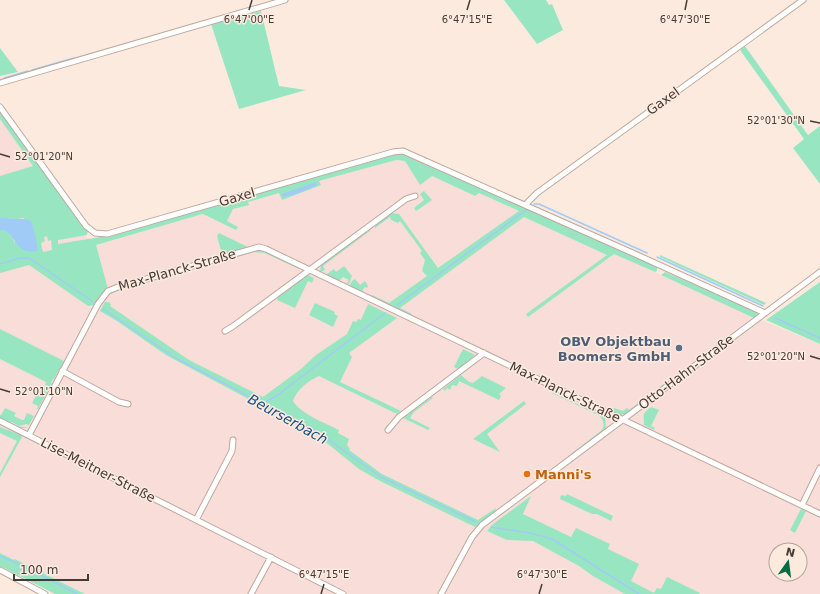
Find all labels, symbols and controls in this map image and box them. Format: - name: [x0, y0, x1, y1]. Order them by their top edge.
- text: 6°47'00"E: [224, 14, 274, 25]
- text: 6°47'15"E: [442, 14, 492, 25]
- text: 6°47'30"E: [660, 14, 710, 25]
- street label: Gaxel: [644, 84, 682, 118]
- text: 52°01'30"N: [747, 115, 805, 126]
- text: 52°01'20"N: [15, 151, 73, 162]
- street label: Gaxel: [217, 185, 257, 209]
- street label: Max-Planck-Straße: [117, 246, 237, 294]
- street label: Otto-Hahn-Straße: [636, 331, 736, 413]
- place label: OBV Objektbau Boomers GmbH: [558, 334, 671, 364]
- marker: OBV Objektbau Boomers GmbH: [674, 343, 684, 353]
- text: 52°01'20"N: [747, 351, 805, 362]
- street label: Max-Planck-Straße: [507, 359, 623, 425]
- text: 52°01'10"N: [15, 386, 73, 397]
- water label: Beurserbach: [245, 391, 331, 447]
- street label: Lise-Meitner-Straße: [38, 435, 158, 505]
- place label: Manni's: [535, 467, 592, 482]
- marker: Manni's: [522, 469, 532, 479]
- north arrow: [768, 542, 808, 582]
- text: N: [784, 545, 796, 560]
- scale bar: [14, 556, 88, 582]
- text: 100 m: [20, 563, 58, 577]
- text: 6°47'15"E: [299, 569, 349, 580]
- text: 6°47'30"E: [517, 569, 567, 580]

